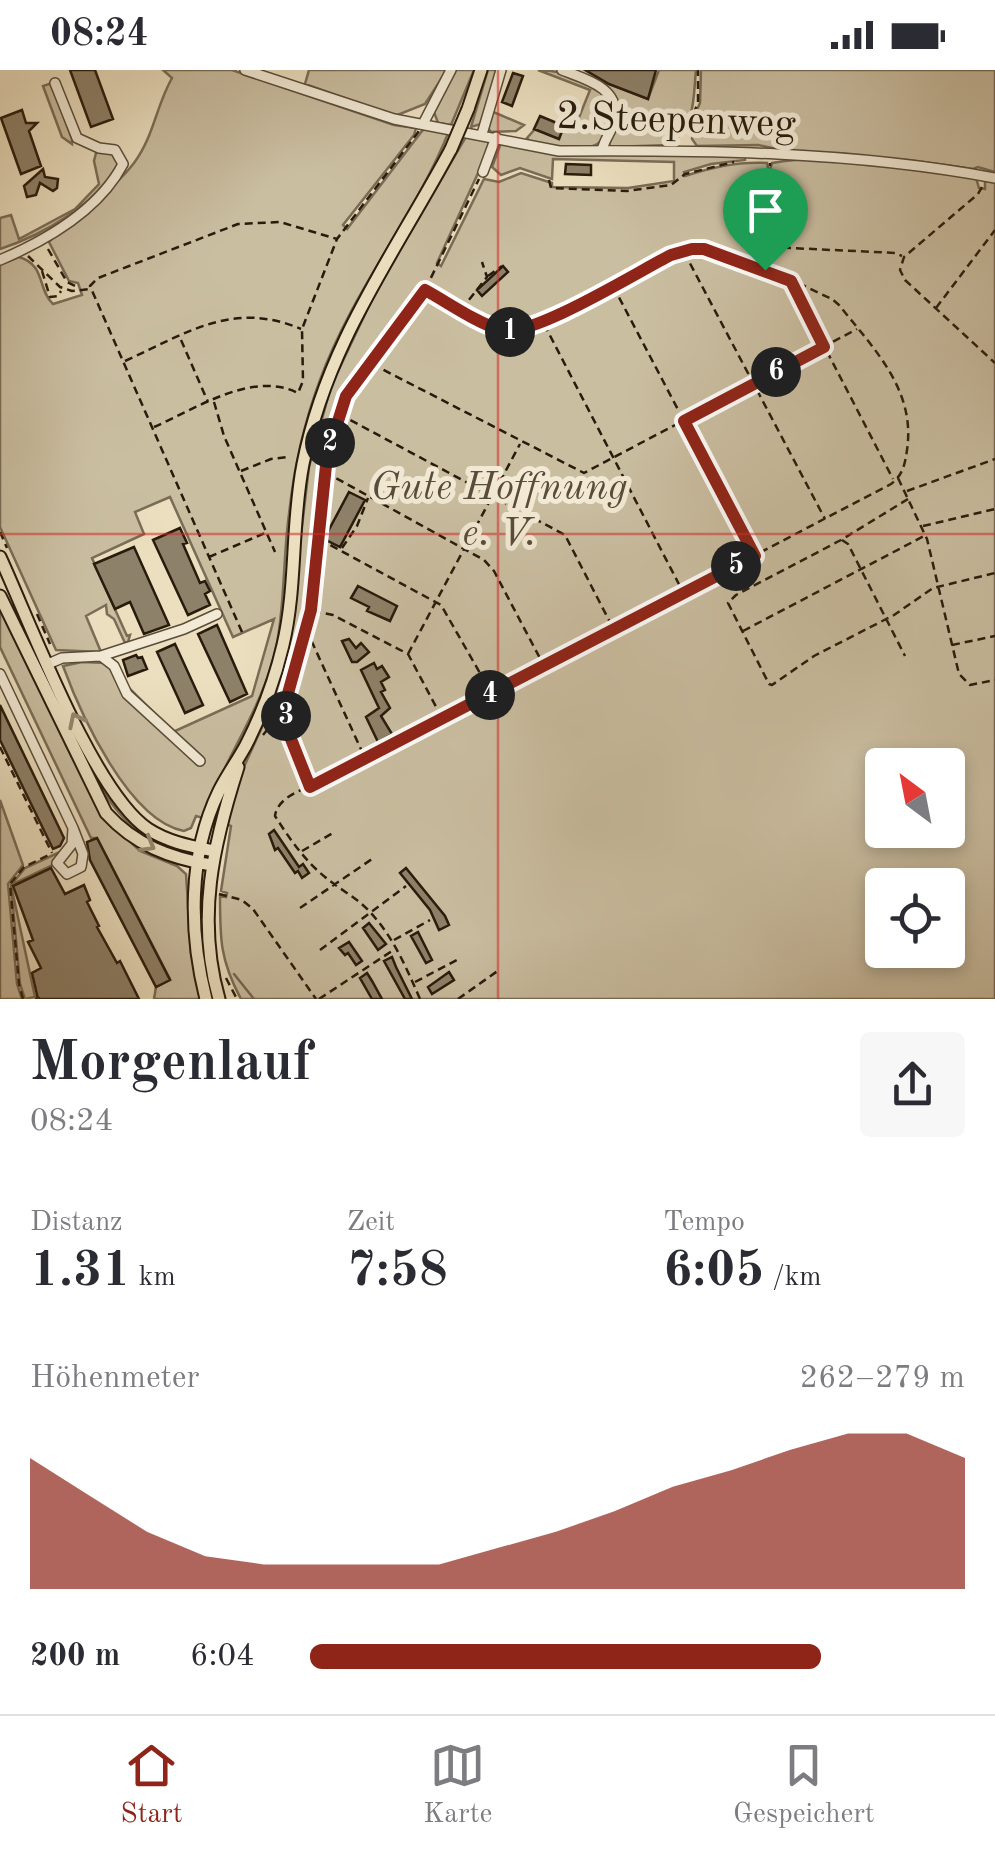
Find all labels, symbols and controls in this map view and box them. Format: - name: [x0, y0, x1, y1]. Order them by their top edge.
- text: 08:24: [50, 16, 149, 54]
- street label: 2.Steepenweg: [555, 98, 797, 146]
- pin: [723, 168, 808, 271]
- icon: arrive: [738, 183, 793, 238]
- pin: 1: [485, 307, 535, 357]
- text: 1: [502, 318, 518, 346]
- pin: 6: [751, 347, 801, 397]
- text: 6: [768, 358, 784, 386]
- pin: 2: [305, 418, 355, 468]
- text: 2: [322, 429, 338, 457]
- park label: Gute Hoffnung e. V.: [371, 469, 627, 555]
- pin: 5: [711, 541, 761, 591]
- text: 5: [728, 552, 744, 580]
- pin: 4: [465, 670, 515, 720]
- text: 4: [482, 681, 498, 709]
- pin: 3: [261, 691, 311, 741]
- text: 3: [278, 702, 294, 730]
- one-way arrow: [68, 713, 88, 731]
- north arrow: [865, 748, 965, 848]
- map controls: [865, 748, 965, 968]
- one-way arrow: [138, 833, 156, 853]
- button: locate: [865, 868, 965, 968]
- button: share: [860, 1032, 965, 1137]
- text: Morgenlauf: [30, 1037, 312, 1092]
- text: 08:24: [30, 1106, 113, 1138]
- text: Distanz: [30, 1209, 123, 1237]
- text: Zeit: [347, 1209, 395, 1237]
- text: Tempo: [663, 1209, 745, 1237]
- text: 1.31: [30, 1247, 131, 1297]
- text: 7:58: [347, 1247, 448, 1297]
- text: 6:05: [663, 1247, 764, 1297]
- text: km: [131, 1264, 176, 1292]
- text: /km: [764, 1264, 822, 1292]
- text: Höhenmeter: [30, 1363, 200, 1395]
- text: 262–279 m: [799, 1363, 965, 1395]
- text: 200 m: [30, 1641, 120, 1673]
- text: 6:04: [190, 1641, 255, 1673]
- tab: Start: [120, 1738, 183, 1833]
- tab: Karte: [423, 1738, 492, 1833]
- tab: Gespeichert: [733, 1738, 875, 1833]

